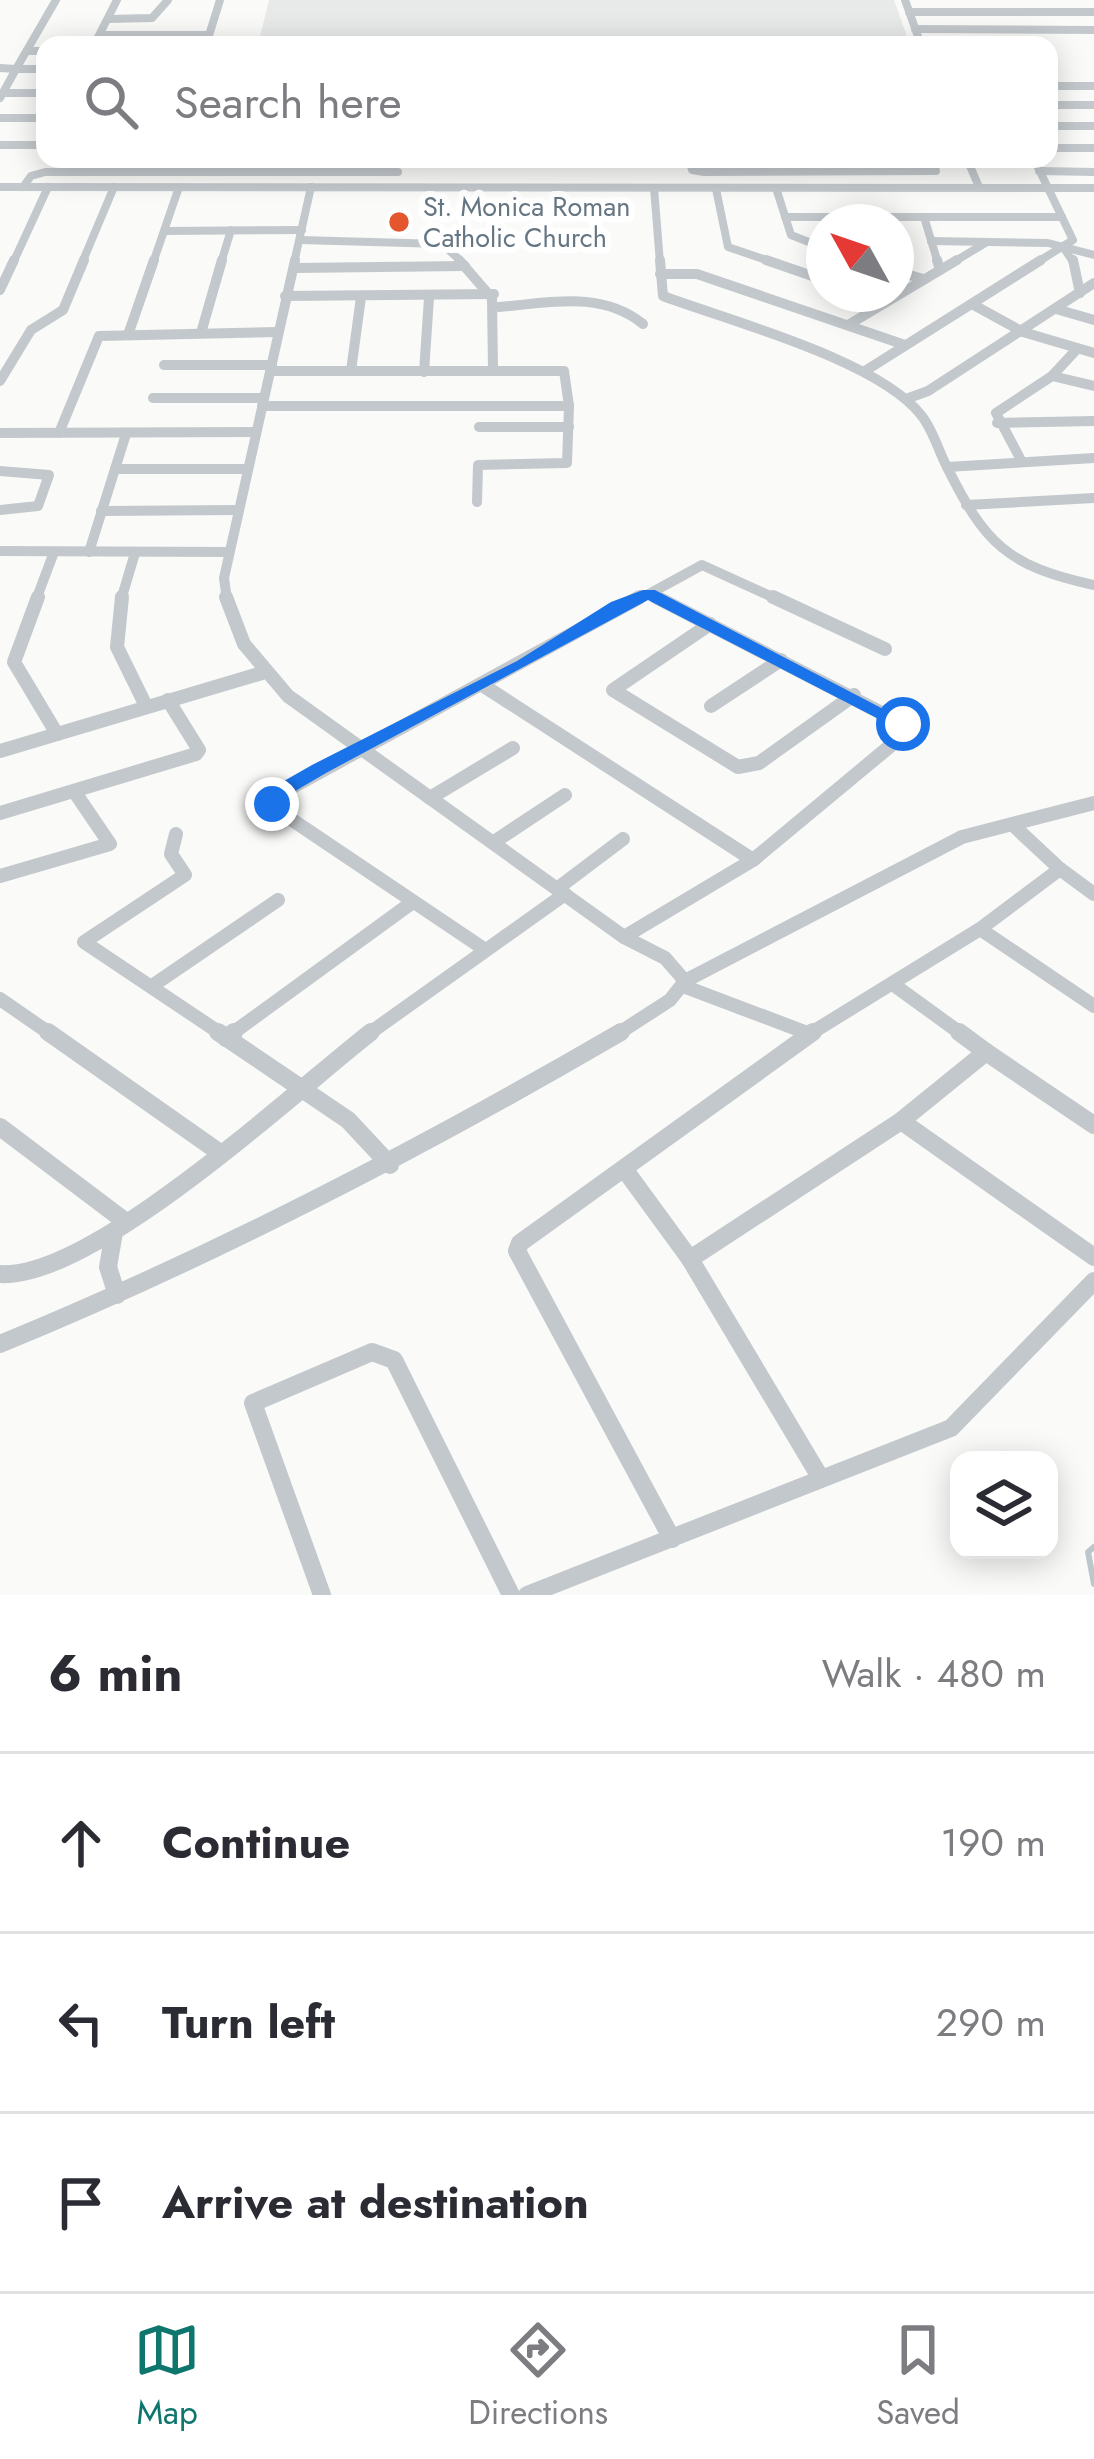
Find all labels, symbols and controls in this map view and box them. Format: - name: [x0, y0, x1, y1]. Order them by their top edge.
- search box: [36, 36, 1058, 168]
- icon: search: [78, 69, 144, 135]
- text: Search here: [174, 70, 402, 135]
- place label: St. Monica Roman Catholic Church: [423, 187, 630, 257]
- north arrow: [806, 204, 914, 312]
- marker: St. Monica Roman Catholic Church: [386, 209, 412, 235]
- route start: [876, 697, 930, 751]
- route end: [245, 777, 299, 831]
- map controls: [950, 1451, 1058, 1559]
- button: layers: [950, 1451, 1058, 1559]
- text: 6 min: [48, 1636, 183, 1710]
- text: Walk · 480 m: [822, 1645, 1046, 1702]
- icon: ahead: [48, 1810, 114, 1876]
- text: Continue: [162, 1810, 350, 1875]
- text: 190 m: [940, 1814, 1046, 1871]
- icon: left: [48, 1990, 114, 2056]
- text: Turn left: [162, 1990, 335, 2055]
- text: 290 m: [936, 1994, 1046, 2051]
- icon: arrive: [48, 2170, 114, 2236]
- text: Arrive at destination: [162, 2170, 589, 2235]
- tab: Map: [134, 2317, 200, 2436]
- tab: Directions: [468, 2317, 608, 2436]
- tab: Saved: [876, 2317, 960, 2436]

